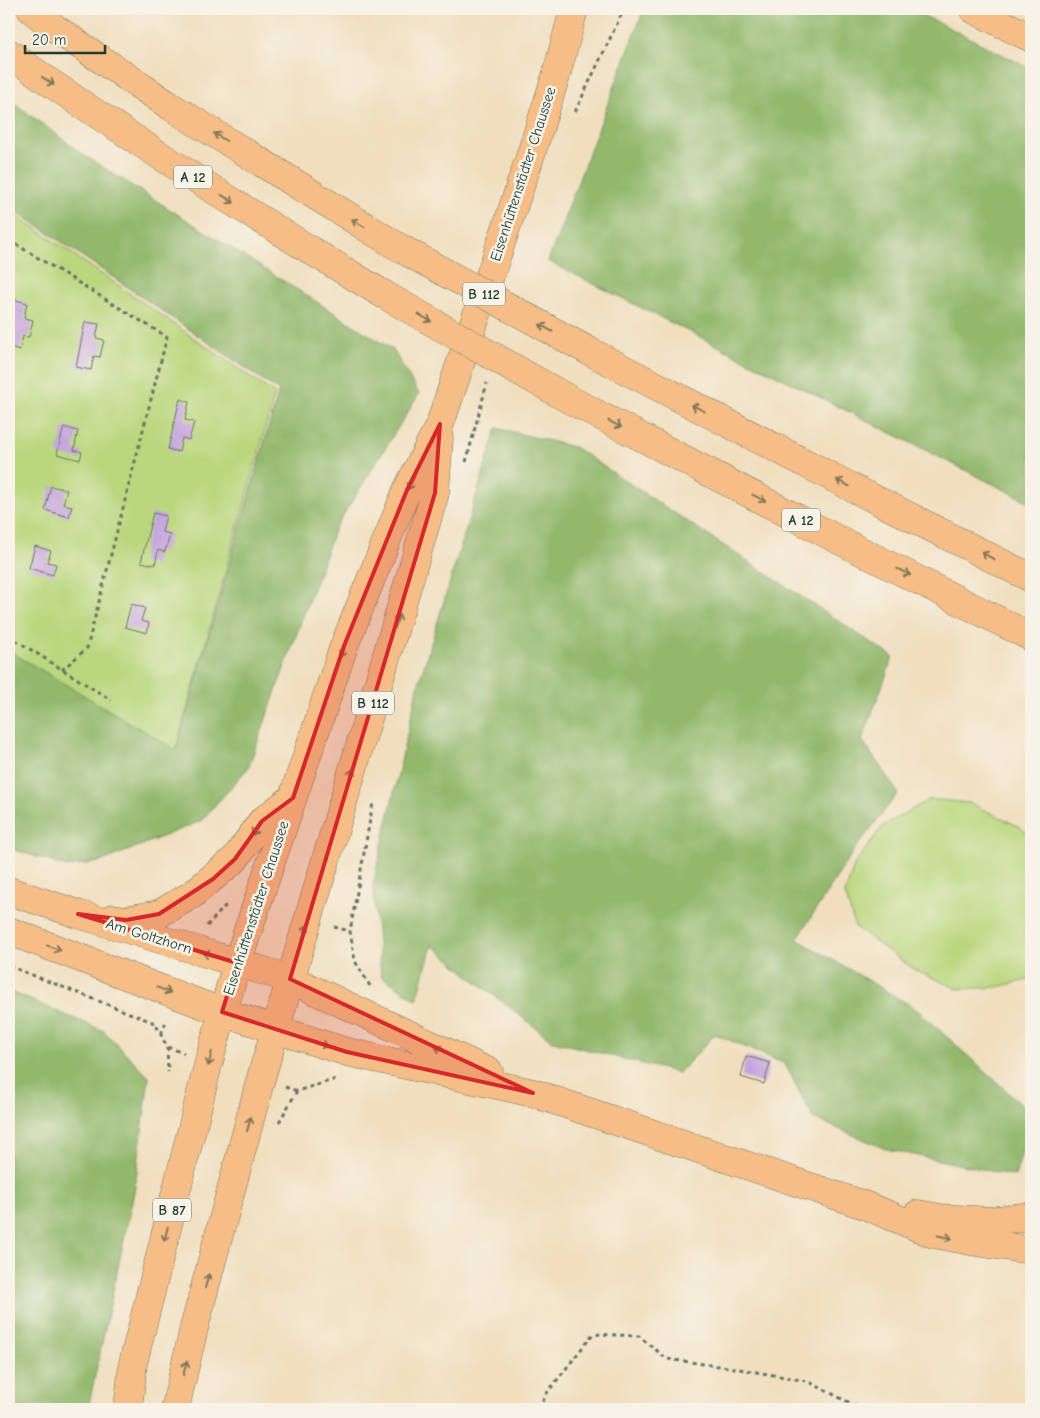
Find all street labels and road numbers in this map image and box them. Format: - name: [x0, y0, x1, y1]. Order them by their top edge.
- street label: Eisenhüttenstädter Chaussee: [486, 84, 560, 263]
- road number: A 12: [174, 166, 212, 188]
- road number: B 112: [463, 282, 505, 306]
- road number: A 12: [782, 508, 820, 532]
- road number: B 112: [352, 691, 394, 714]
- street label: Eisenhüttenstädter Chaussee: [219, 818, 293, 997]
- street label: Am Goltzhorn: [104, 914, 194, 958]
- road number: B 87: [153, 1198, 191, 1222]

